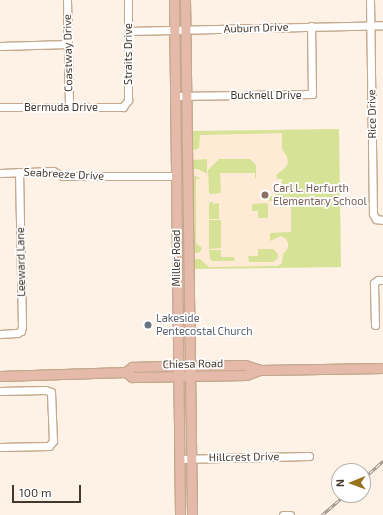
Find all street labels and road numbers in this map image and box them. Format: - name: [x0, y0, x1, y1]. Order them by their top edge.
- street label: Coastway Drive: [61, 14, 75, 92]
- street label: Auburn Drive: [223, 20, 289, 36]
- street label: Straits Drive: [121, 23, 135, 85]
- street label: Bucknell Drive: [230, 88, 302, 102]
- street label: Rice Drive: [365, 89, 379, 139]
- street label: Bermuda Drive: [24, 100, 98, 114]
- street label: Seabreeze Drive: [23, 165, 105, 183]
- street label: Leeward Lane: [14, 227, 28, 297]
- street label: Miller Road: [169, 229, 183, 287]
- street label: Chiesa Road: [163, 357, 223, 371]
- street label: Hillcrest Drive: [209, 450, 279, 464]

